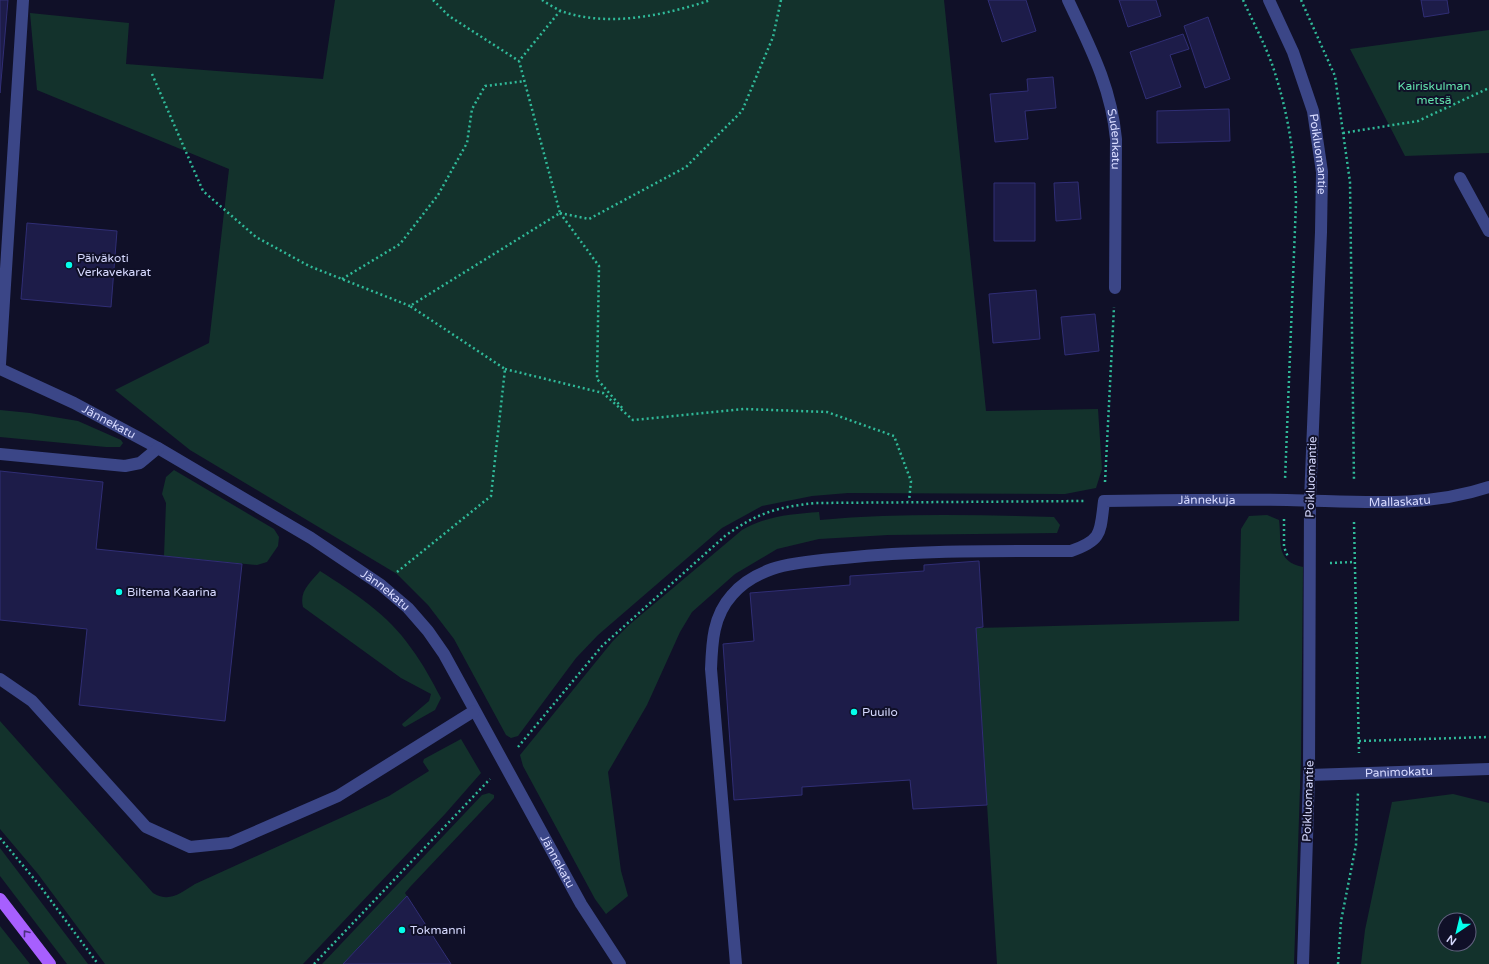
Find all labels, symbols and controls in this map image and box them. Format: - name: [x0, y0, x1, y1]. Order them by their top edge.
- park label: Kairiskulman metsä: [1397, 79, 1471, 107]
- street label: Sudenkatu: [1104, 107, 1123, 170]
- street label: Poikluomantie: [1306, 113, 1329, 195]
- place label: Päiväkoti Verkavekarat: [77, 251, 152, 279]
- marker: Päiväkoti Verkavekarat: [64, 260, 74, 270]
- street label: Jännekatu: [80, 402, 138, 442]
- street label: Poikluomantie: [1303, 436, 1319, 518]
- street label: Jännekuja: [1178, 493, 1235, 507]
- street label: Mallaskatu: [1369, 493, 1431, 509]
- street label: Jännekatu: [358, 566, 413, 614]
- place label: Biltema Kaarina: [127, 585, 217, 599]
- marker: Biltema Kaarina: [114, 587, 124, 597]
- place label: Puuilo: [862, 705, 898, 719]
- marker: Puuilo: [849, 707, 859, 717]
- street label: Poikluomantie: [1300, 760, 1316, 842]
- street label: Panimokatu: [1365, 764, 1433, 780]
- street label: Jännekatu: [537, 832, 578, 890]
- north arrow: [1437, 912, 1477, 952]
- place label: Tokmanni: [410, 923, 466, 937]
- marker: Tokmanni: [397, 925, 407, 935]
- one-way arrow: [24, 931, 31, 938]
- text: N: [1444, 932, 1459, 948]

